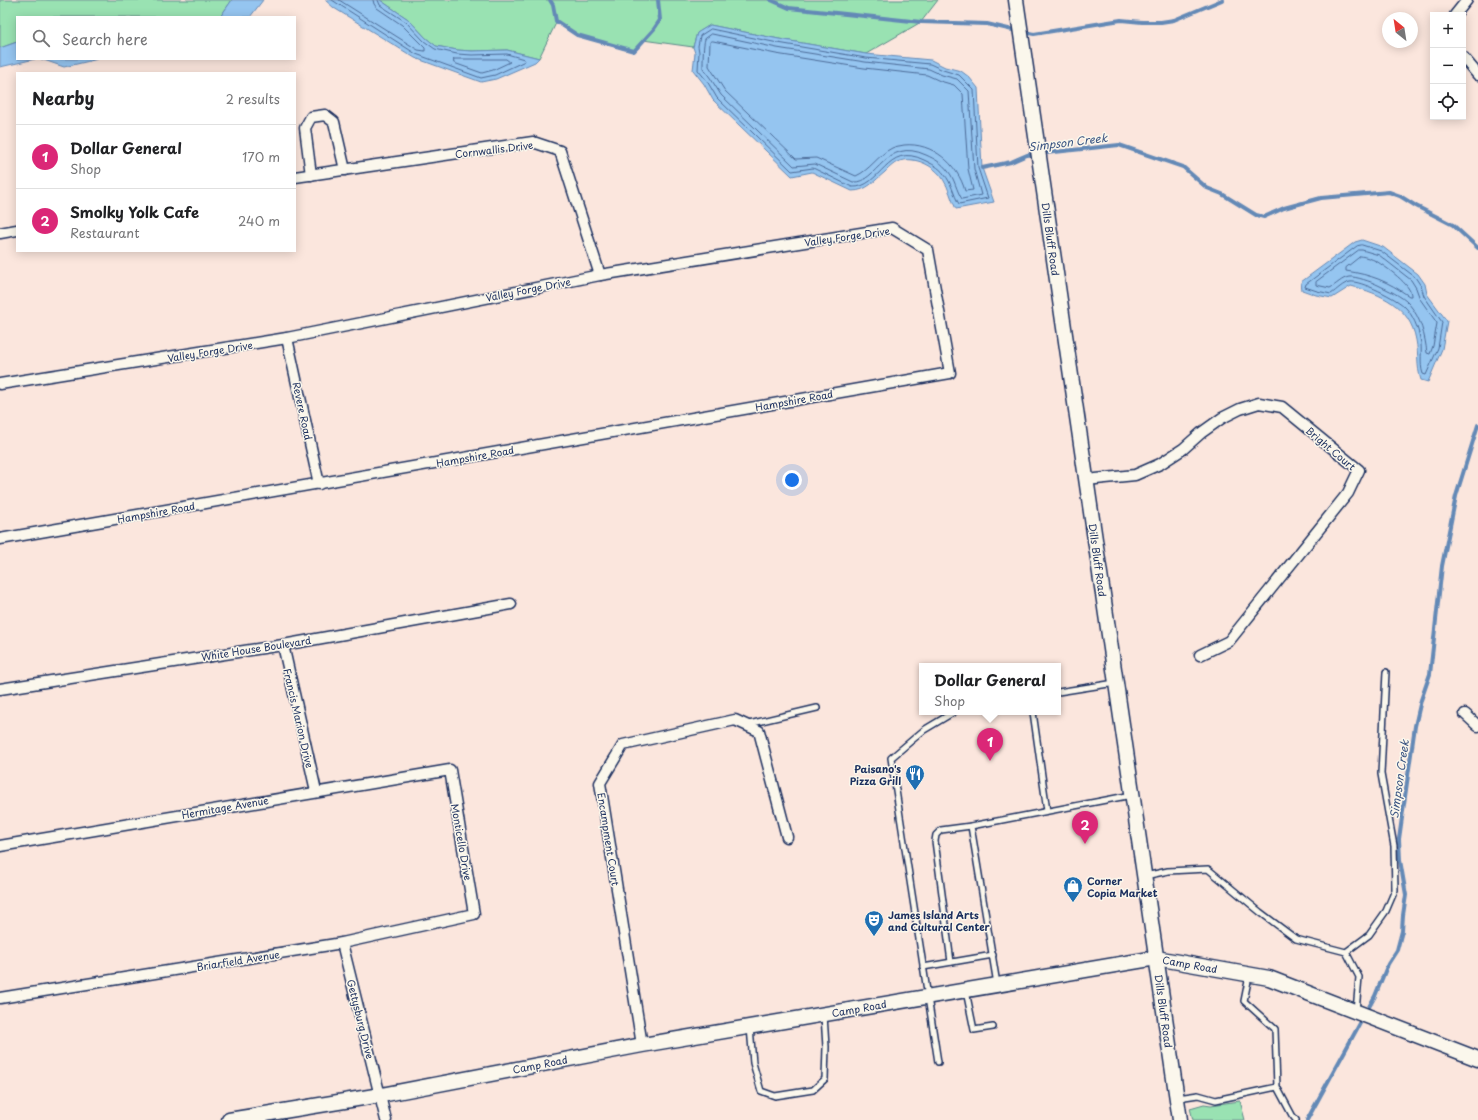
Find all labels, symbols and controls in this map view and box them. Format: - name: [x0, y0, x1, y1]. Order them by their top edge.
- north arrow: [1382, 12, 1418, 48]
- map controls: [1430, 12, 1466, 120]
- button: +: [1430, 12, 1466, 48]
- search box: [16, 16, 296, 60]
- icon: search: [30, 27, 52, 49]
- text: Search here: [62, 27, 148, 50]
- button: −: [1430, 48, 1466, 84]
- button: locate: [1430, 84, 1466, 120]
- text: Nearby: [32, 85, 94, 111]
- text: 2 results: [226, 89, 280, 108]
- water label: Simpson Creek: [1028, 129, 1110, 155]
- text: Dollar General: [70, 136, 182, 159]
- street label: Cornwallis Drive: [454, 137, 534, 161]
- text: 1: [42, 147, 48, 166]
- text: 170 m: [242, 147, 280, 166]
- text: Shop: [70, 159, 101, 178]
- text: Smolky Yolk Cafe: [70, 200, 199, 223]
- street label: Dills Bluff Road: [1038, 201, 1064, 277]
- text: 2: [40, 211, 50, 230]
- text: 240 m: [238, 211, 280, 230]
- text: Restaurant: [70, 223, 140, 242]
- street label: Valley Forge Drive: [803, 223, 891, 250]
- street label: Valley Forge Drive: [484, 273, 572, 306]
- street label: Valley Forge Drive: [166, 337, 254, 366]
- street label: Revere Road: [290, 381, 316, 442]
- street label: Hampshire Road: [754, 386, 834, 414]
- street label: Bright Court: [1303, 423, 1359, 473]
- street label: Hampshire Road: [435, 442, 515, 470]
- your location: [782, 470, 802, 490]
- street label: Hampshire Road: [116, 498, 196, 526]
- street label: Dills Bluff Road: [1085, 522, 1111, 598]
- street label: White House Boulevard: [200, 632, 312, 664]
- popup: [919, 663, 1061, 715]
- street label: Francis Marion Drive: [280, 667, 318, 769]
- text: Dollar General: [934, 668, 1046, 691]
- text: Shop: [934, 691, 965, 710]
- pin: 1: [977, 728, 1003, 761]
- water label: Simpson Creek: [1385, 737, 1413, 819]
- place label: Paisano's Pizza Grill: [850, 761, 901, 788]
- restaurant icon: Paisano's Pizza Grill: [904, 763, 926, 791]
- street label: Encampment Court: [594, 791, 624, 887]
- street label: Hermitage Avenue: [180, 792, 270, 822]
- street label: Monticello Drive: [448, 802, 476, 882]
- pin: 2: [1072, 811, 1098, 844]
- place label: Corner Copia Market: [1087, 873, 1158, 900]
- shop icon: Corner Copia Market: [1062, 875, 1084, 903]
- place label: James Island Arts and Cultural Center: [888, 907, 991, 934]
- theatre icon: James Island Arts and Cultural Center: [863, 909, 885, 937]
- street label: Briarfield Avenue: [195, 946, 281, 974]
- street label: Camp Road: [1161, 952, 1219, 976]
- street label: Dills Bluff Road: [1151, 973, 1177, 1049]
- street label: Gettysburg Drive: [343, 978, 378, 1061]
- street label: Camp Road: [830, 996, 888, 1020]
- street label: Camp Road: [511, 1051, 569, 1077]

